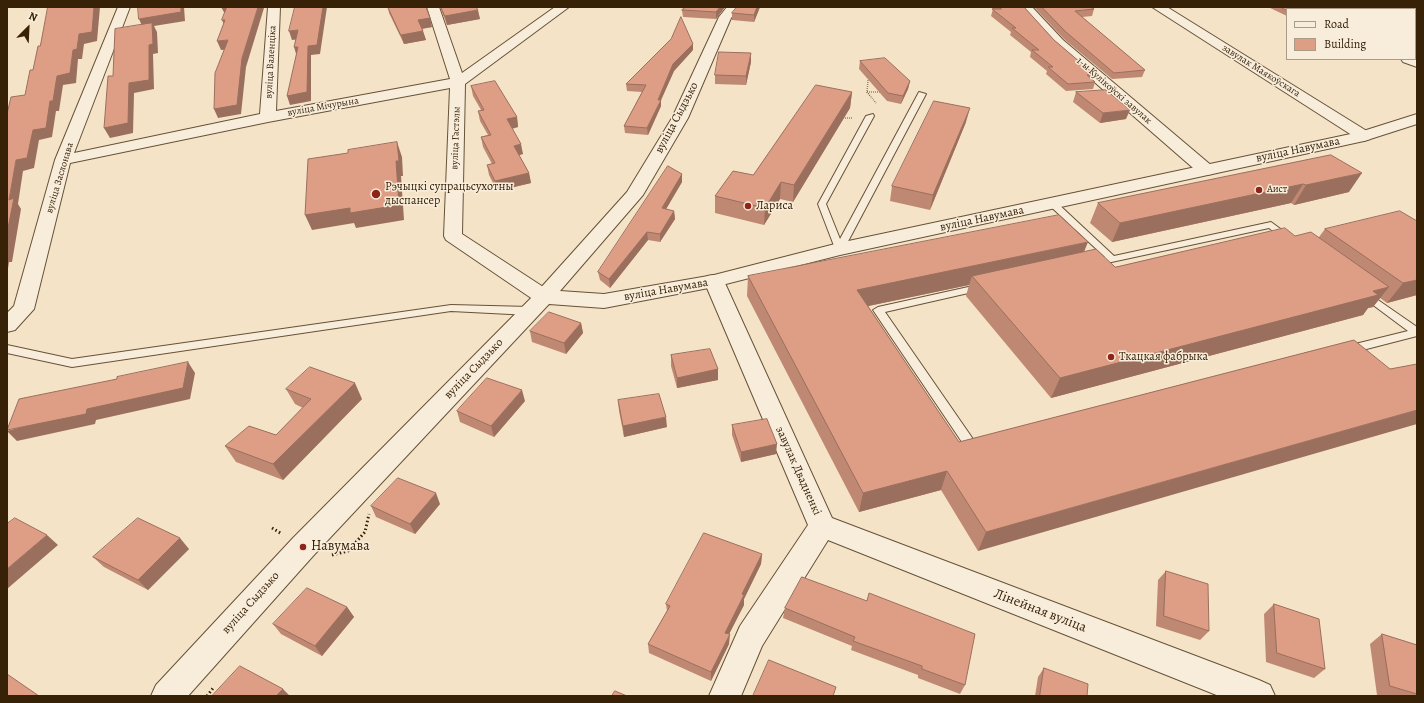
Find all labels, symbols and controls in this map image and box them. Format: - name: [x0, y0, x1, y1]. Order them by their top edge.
- north arrow: [8, 8, 48, 48]
- text: N: [26, 8, 40, 25]
- legend: [1286, 8, 1416, 60]
- text: Road: [1324, 16, 1349, 32]
- street label: вуліца Валенціка: [263, 25, 279, 99]
- text: Building: [1324, 36, 1366, 52]
- street label: завулак Маякоўскага: [1220, 42, 1302, 100]
- street label: 1-ы Кулікоўскі завулак: [1074, 55, 1154, 127]
- street label: вуліца Сыдзько: [652, 80, 702, 156]
- street label: вуліца Мічурына: [286, 95, 360, 119]
- street label: вуліца Гастэлы: [449, 106, 463, 170]
- street label: вуліца Навумава: [1255, 134, 1341, 166]
- street label: вуліца Заслонава: [44, 141, 76, 215]
- place label: Рэчыцкі супрацьсухотны дыспансер: [385, 180, 513, 208]
- place label: Аист: [1267, 184, 1287, 196]
- marker: Аист: [1254, 185, 1264, 195]
- marker: Рэчыцкі супрацьсухотны дыспансер: [370, 188, 382, 200]
- place label: Лариса: [756, 199, 793, 213]
- marker: Лариса: [743, 201, 753, 211]
- street label: вуліца Навумава: [939, 203, 1025, 235]
- street label: вуліца Навумава: [623, 275, 709, 305]
- street label: вуліца Сыдзько: [441, 336, 507, 402]
- place label: Ткацкая фабрыка: [1119, 350, 1208, 364]
- marker: Ткацкая фабрыка: [1106, 352, 1116, 362]
- street label: завулак Двадненкі: [772, 424, 824, 518]
- place label: Навумава: [311, 539, 370, 555]
- marker: Навумава: [298, 542, 308, 552]
- street label: вуліца Сыдзько: [219, 569, 283, 637]
- street label: Лінейная вуліца: [991, 586, 1089, 636]

